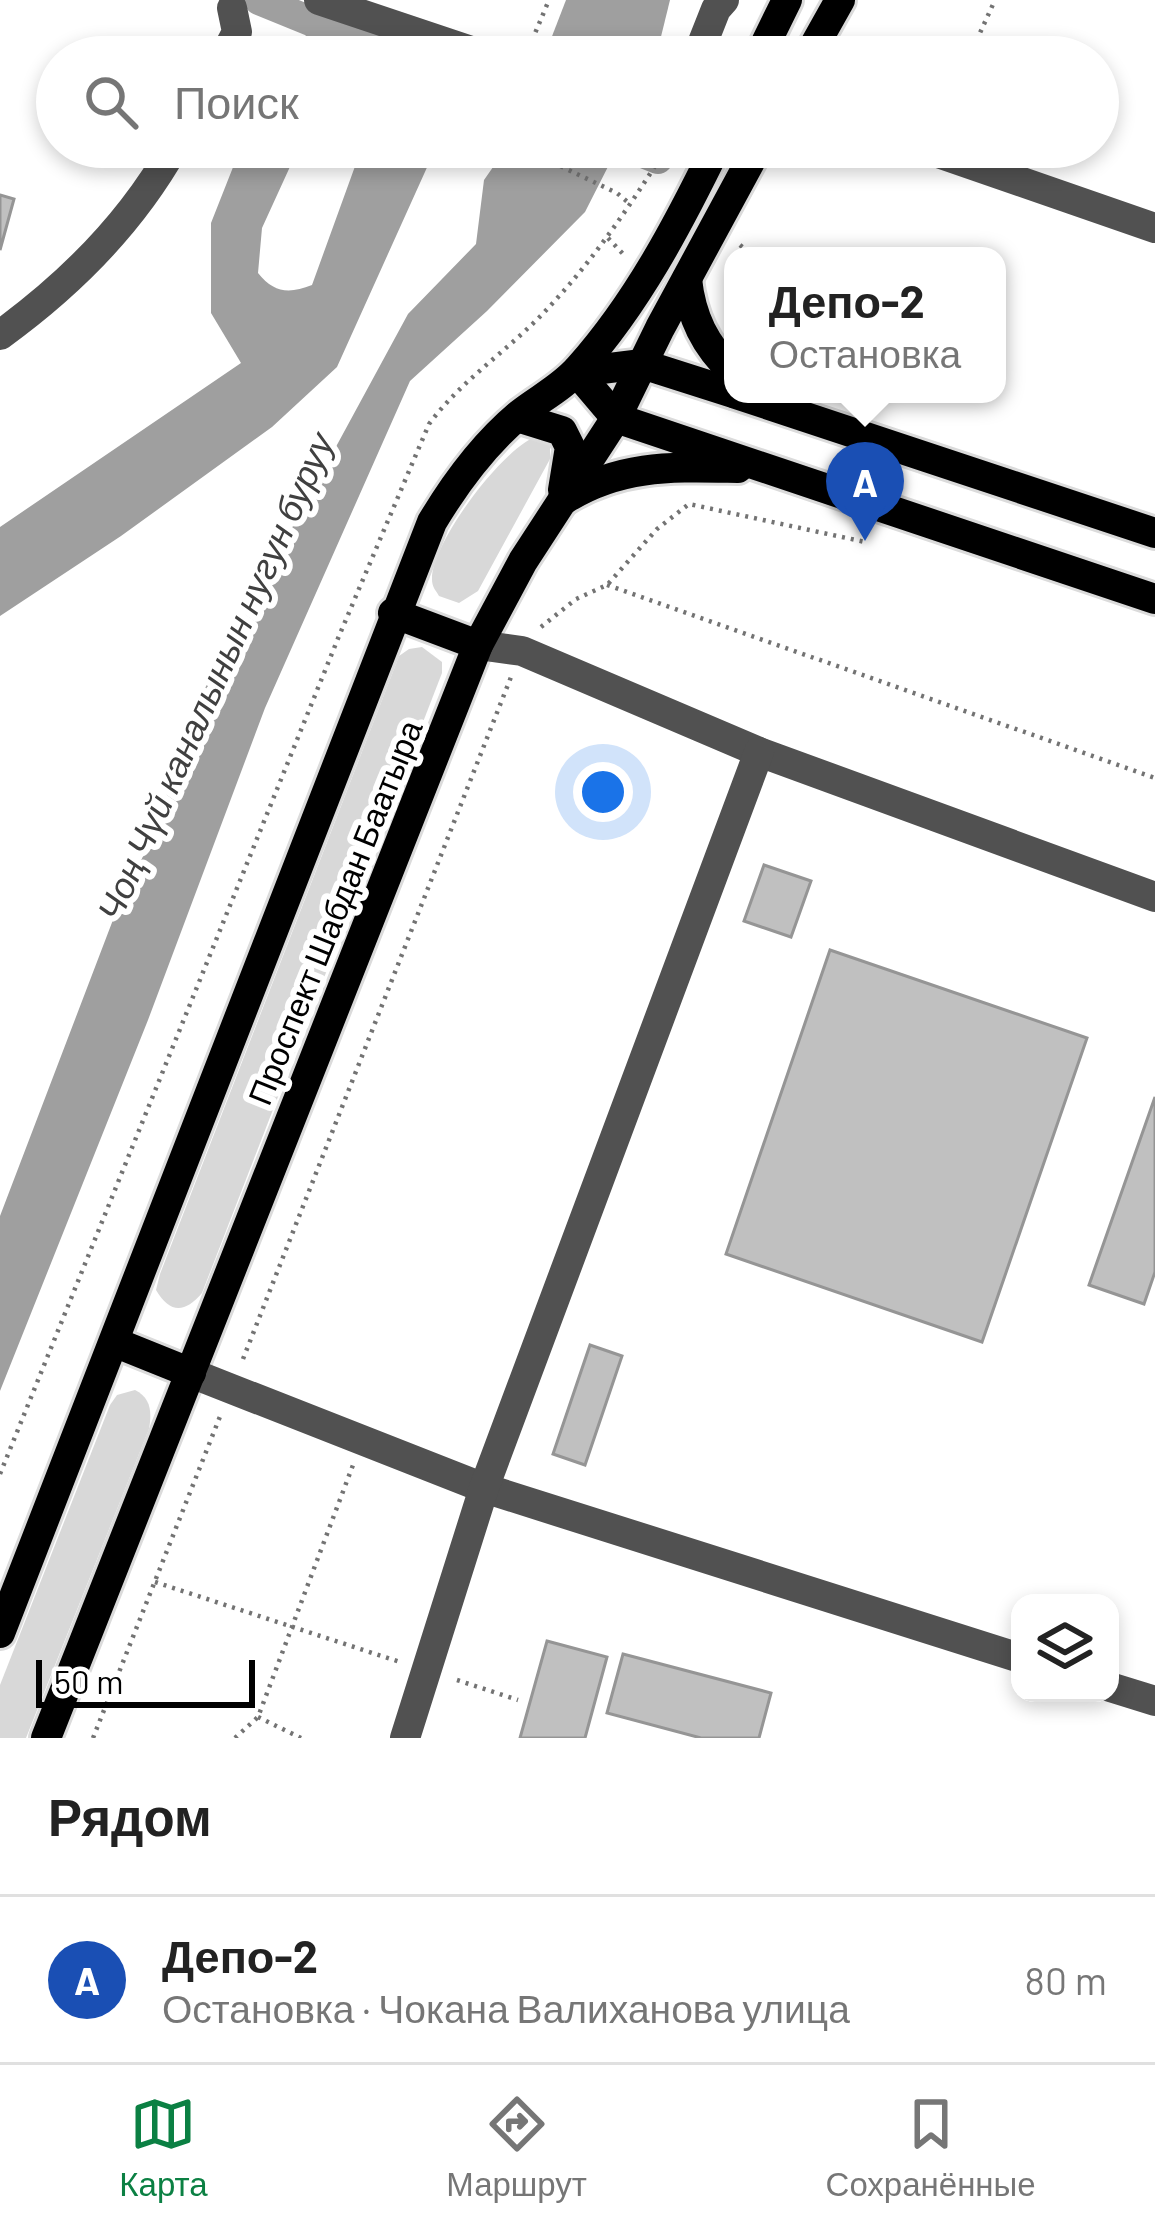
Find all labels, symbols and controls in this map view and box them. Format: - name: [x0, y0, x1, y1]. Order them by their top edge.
- search box: [36, 36, 1119, 168]
- icon: search: [78, 69, 144, 135]
- text: Поиск: [174, 74, 299, 128]
- popup: [724, 247, 1006, 403]
- text: Депо-2: [769, 273, 925, 327]
- text: Остановка: [769, 329, 961, 376]
- water label: Чоң Чүй каналынын нугун буруу: [87, 424, 343, 927]
- pin: A: [826, 442, 904, 541]
- street label: Проспект Шабдан Баатыра: [238, 713, 430, 1110]
- your location: [573, 762, 633, 822]
- map controls: [1011, 1594, 1119, 1702]
- button: layers: [1011, 1594, 1119, 1702]
- scale bar: [36, 1654, 255, 1707]
- text: 50 m: [54, 1661, 124, 1701]
- text: Рядом: [48, 1785, 212, 1846]
- text: Депо-2: [162, 1928, 318, 1982]
- text: A: [74, 1956, 100, 2003]
- text: 80 m: [1025, 1956, 1107, 2003]
- text: Остановка · Чокана Валиханова улица: [162, 1984, 850, 2031]
- tab: Карта: [119, 2091, 208, 2204]
- tab: Маршрут: [446, 2091, 587, 2204]
- tab: Сохранённые: [826, 2091, 1036, 2204]

